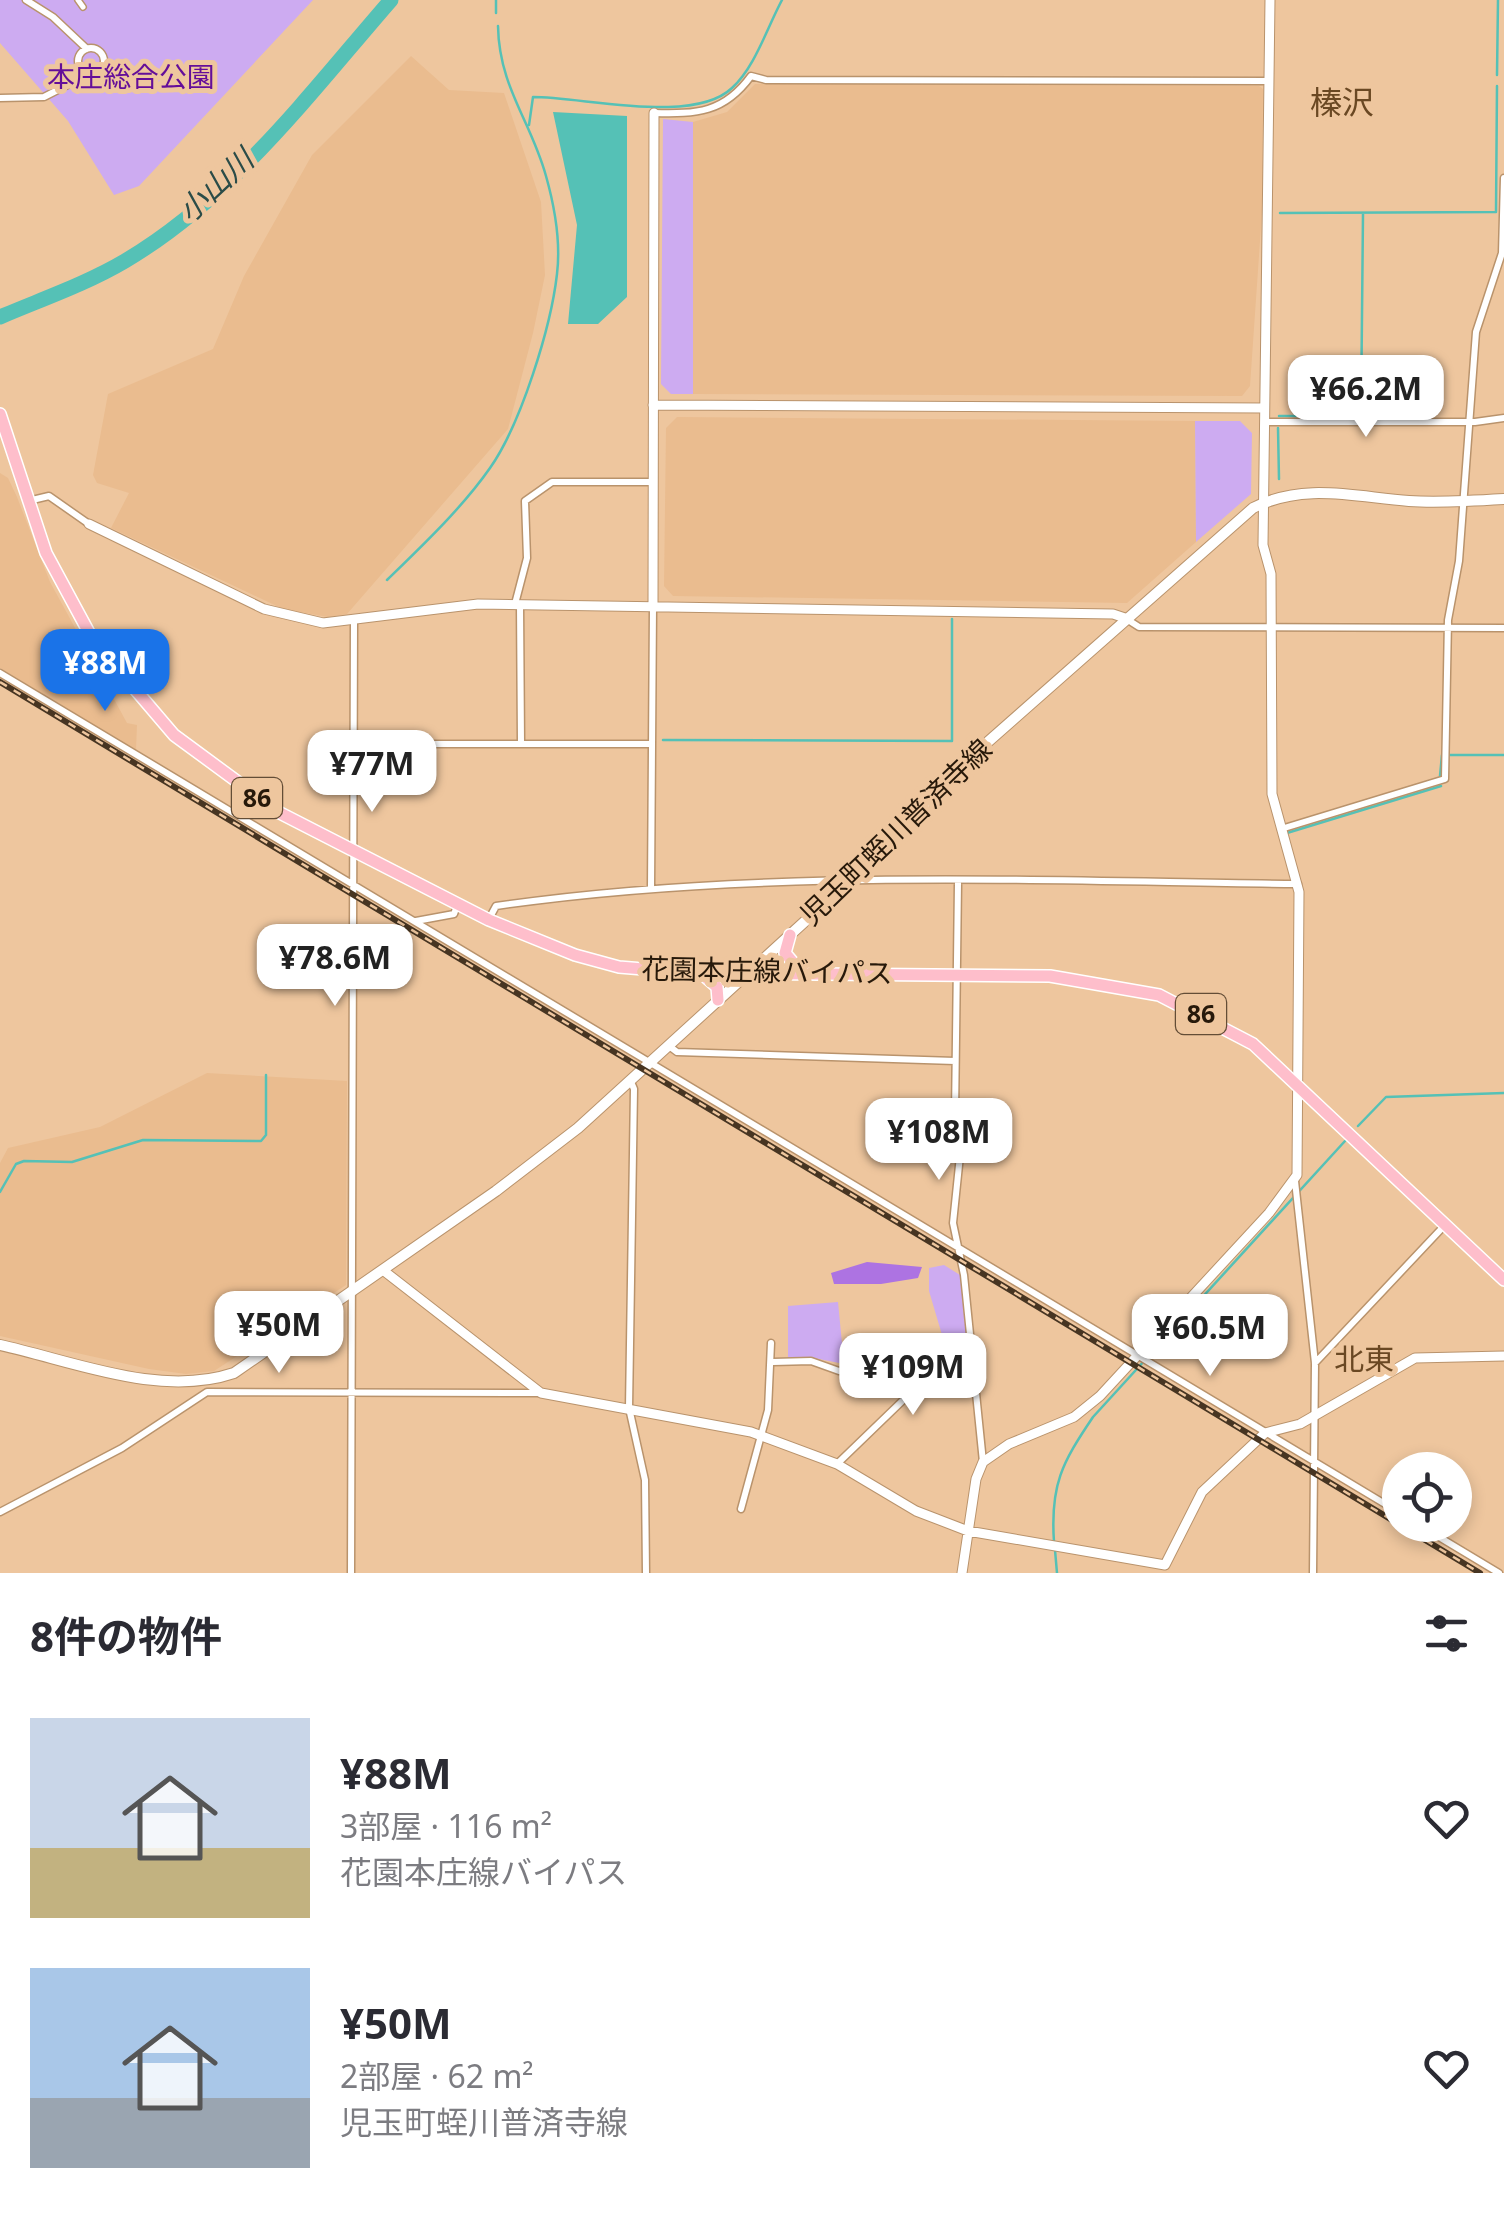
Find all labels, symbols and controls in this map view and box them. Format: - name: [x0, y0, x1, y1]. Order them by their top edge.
- park label: 本庄総合公園: [47, 57, 215, 95]
- district label: 榛沢: [1310, 80, 1374, 123]
- water label: 小山川: [168, 137, 264, 231]
- pin: ¥66.2M: [1285, 355, 1447, 440]
- text: ¥66.2M: [1310, 366, 1422, 409]
- pin: ¥88M: [46, 629, 164, 714]
- text: ¥88M: [62, 640, 148, 683]
- pin: ¥77M: [313, 730, 431, 815]
- street label: 児玉町蛭川普済寺線: [791, 730, 999, 932]
- text: ¥77M: [329, 741, 415, 784]
- road number: 86: [232, 778, 282, 818]
- pin: ¥78.6M: [254, 924, 416, 1009]
- text: ¥78.6M: [279, 935, 391, 978]
- street label: 花園本庄線バイパス: [641, 949, 893, 991]
- road number: 86: [1176, 994, 1226, 1034]
- pin: ¥108M: [869, 1098, 1009, 1183]
- text: ¥108M: [887, 1109, 991, 1152]
- pin: ¥50M: [220, 1291, 338, 1376]
- pin: ¥60.5M: [1129, 1294, 1291, 1379]
- text: ¥50M: [236, 1302, 322, 1345]
- text: ¥60.5M: [1154, 1305, 1266, 1348]
- pin: ¥109M: [843, 1333, 983, 1418]
- district label: 北東: [1334, 1338, 1394, 1379]
- text: ¥109M: [861, 1344, 965, 1387]
- map controls: [1382, 1452, 1472, 1542]
- button: locate: [1382, 1452, 1472, 1542]
- icon: filters: [1419, 1606, 1474, 1661]
- text: 8件の物件: [30, 1607, 222, 1664]
- text: ¥88M: [340, 1744, 452, 1801]
- icon: home: [110, 1758, 230, 1878]
- icon: heart: [1419, 1791, 1474, 1846]
- text: 3部屋 · 116 m²: [340, 1804, 552, 1847]
- text: 花園本庄線バイパス: [340, 1850, 627, 1893]
- text: ¥50M: [340, 1994, 452, 2051]
- icon: home: [110, 2008, 230, 2128]
- icon: heart: [1419, 2041, 1474, 2096]
- text: 2部屋 · 62 m²: [340, 2054, 534, 2097]
- text: 児玉町蛭川普済寺線: [340, 2100, 628, 2143]

